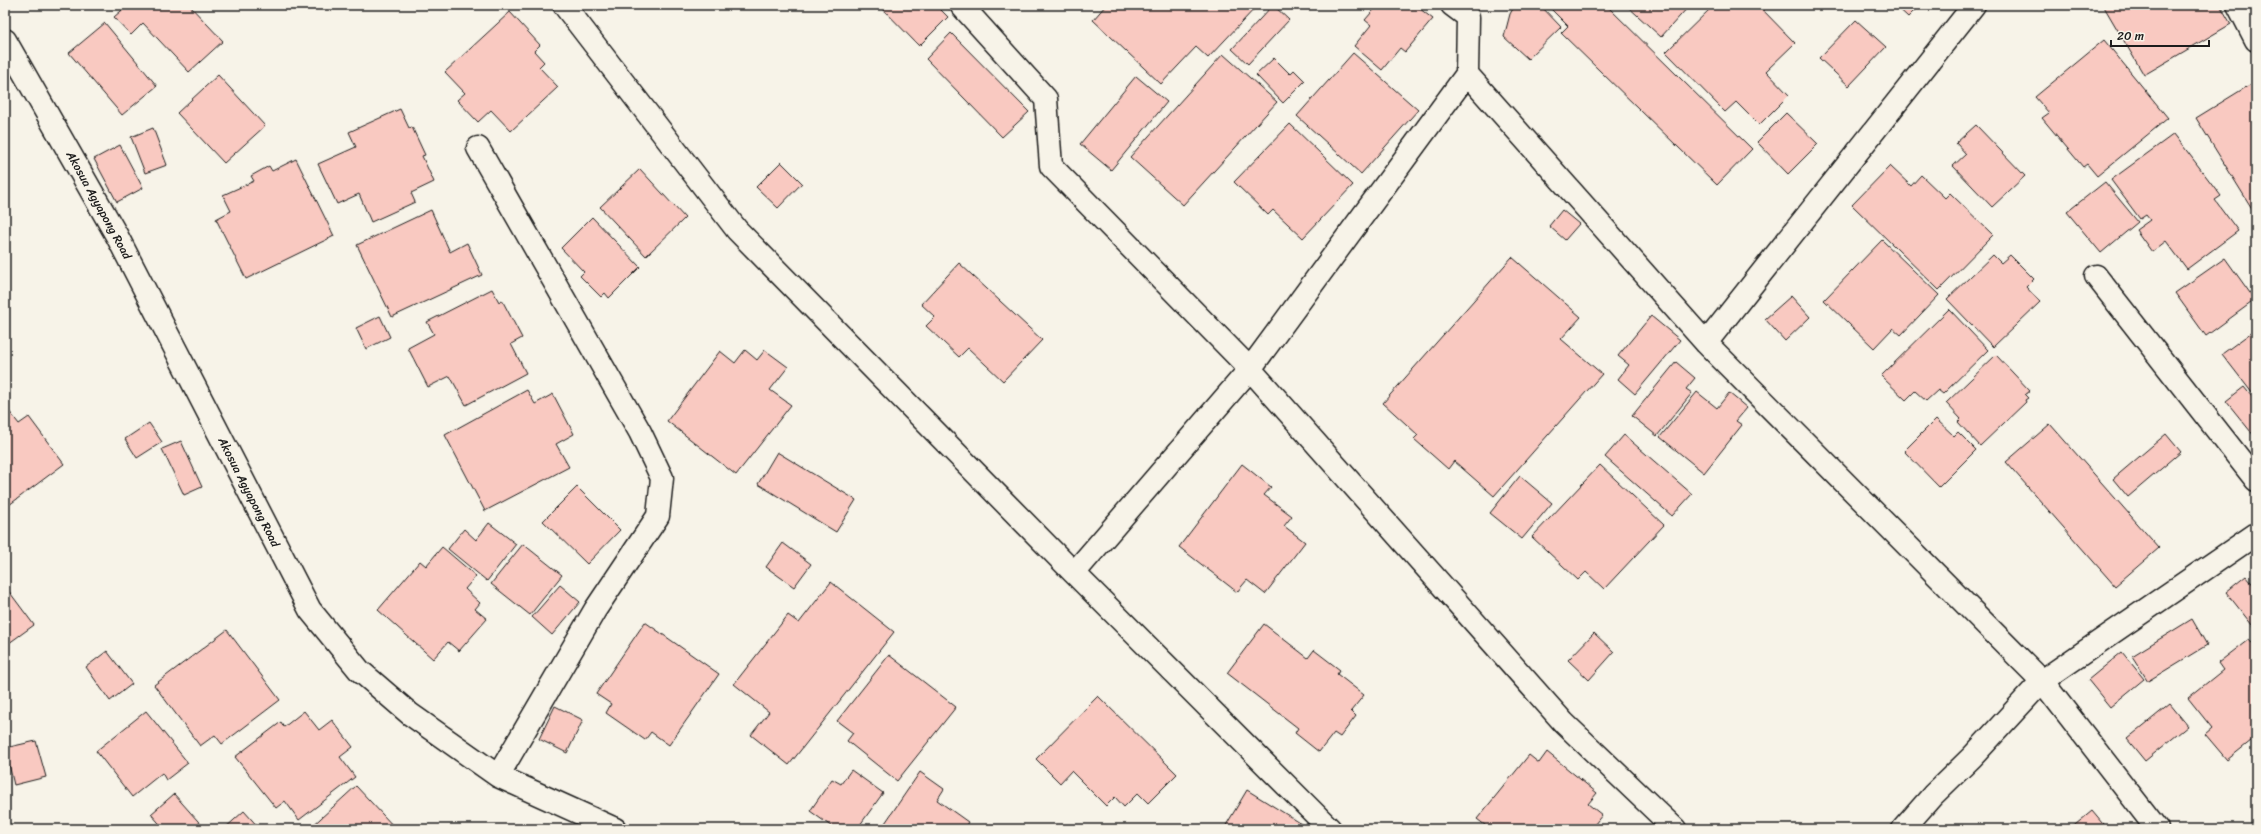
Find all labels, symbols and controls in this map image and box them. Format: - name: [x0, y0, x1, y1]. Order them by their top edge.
- scale bar: [2111, 22, 2209, 48]
- text: 20 m: [2117, 25, 2144, 47]
- street label: Akosua Agyapong Road: [59, 146, 138, 264]
- street label: Akosua Agyapong Road: [211, 432, 287, 552]

